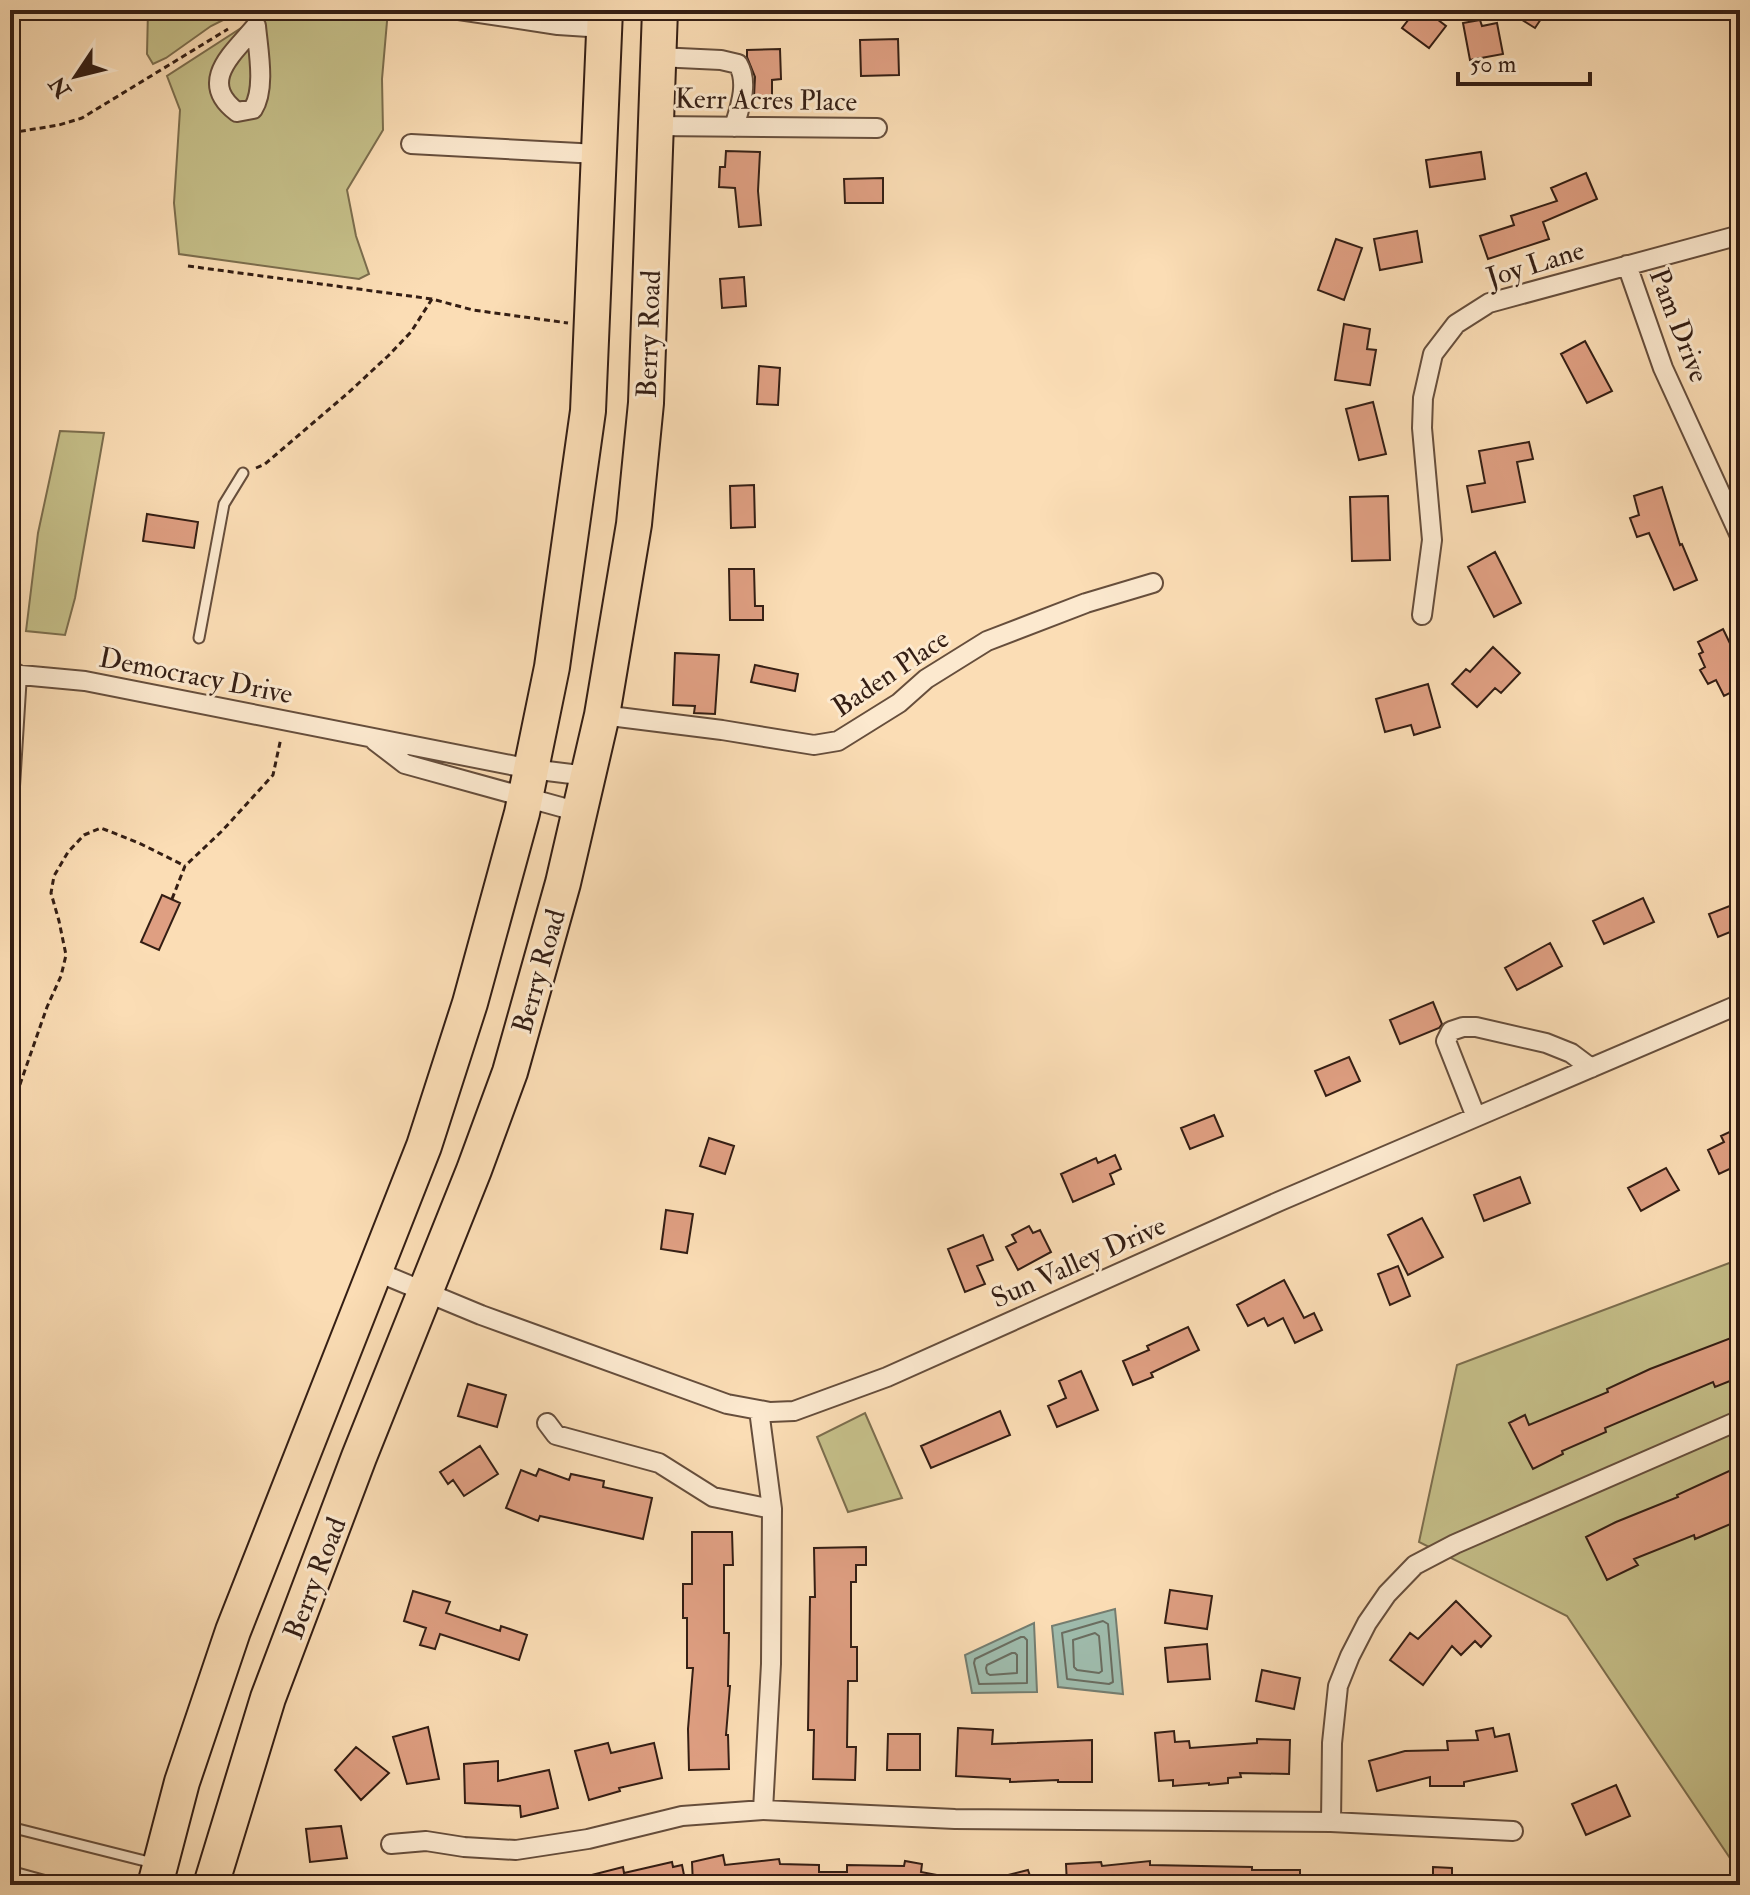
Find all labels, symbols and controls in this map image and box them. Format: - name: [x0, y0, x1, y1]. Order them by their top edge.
- north arrow: [36, 36, 116, 116]
- scale bar: [1458, 36, 1590, 86]
- text: 50 m: [1470, 49, 1517, 80]
- text: N: [43, 71, 78, 104]
- street label: Kerr Acres Place: [675, 81, 858, 120]
- street label: Joy Lane: [1481, 233, 1589, 296]
- street label: Pam Drive: [1641, 264, 1716, 388]
- street label: Berry Road: [630, 269, 669, 398]
- street label: Baden Place: [826, 621, 956, 725]
- street label: Democracy Drive: [96, 641, 296, 712]
- street label: Berry Road: [505, 905, 574, 1038]
- street label: Sun Valley Drive: [986, 1208, 1172, 1316]
- street label: Berry Road: [276, 1512, 355, 1644]

